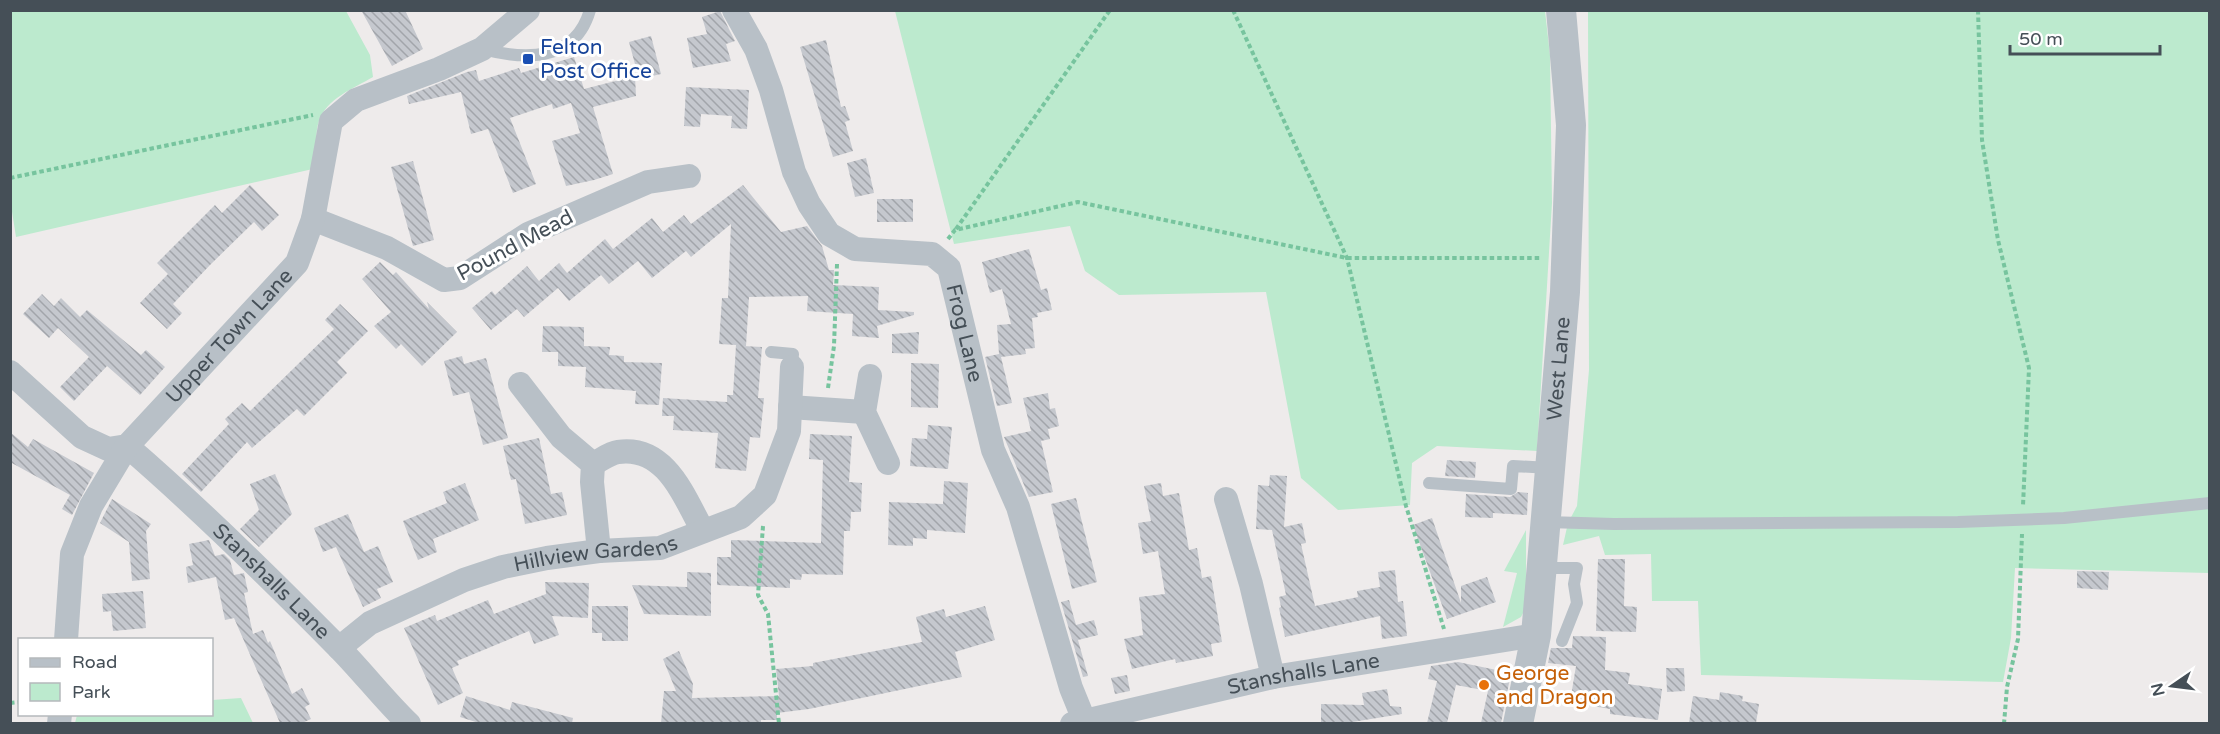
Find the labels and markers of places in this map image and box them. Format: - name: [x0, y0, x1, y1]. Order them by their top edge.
- place label: Felton Post Office: [540, 35, 652, 84]
- marker: Felton Post Office: [521, 52, 535, 66]
- place label: George and Dragon: [1496, 661, 1614, 710]
- marker: George and Dragon: [1477, 678, 1491, 692]

